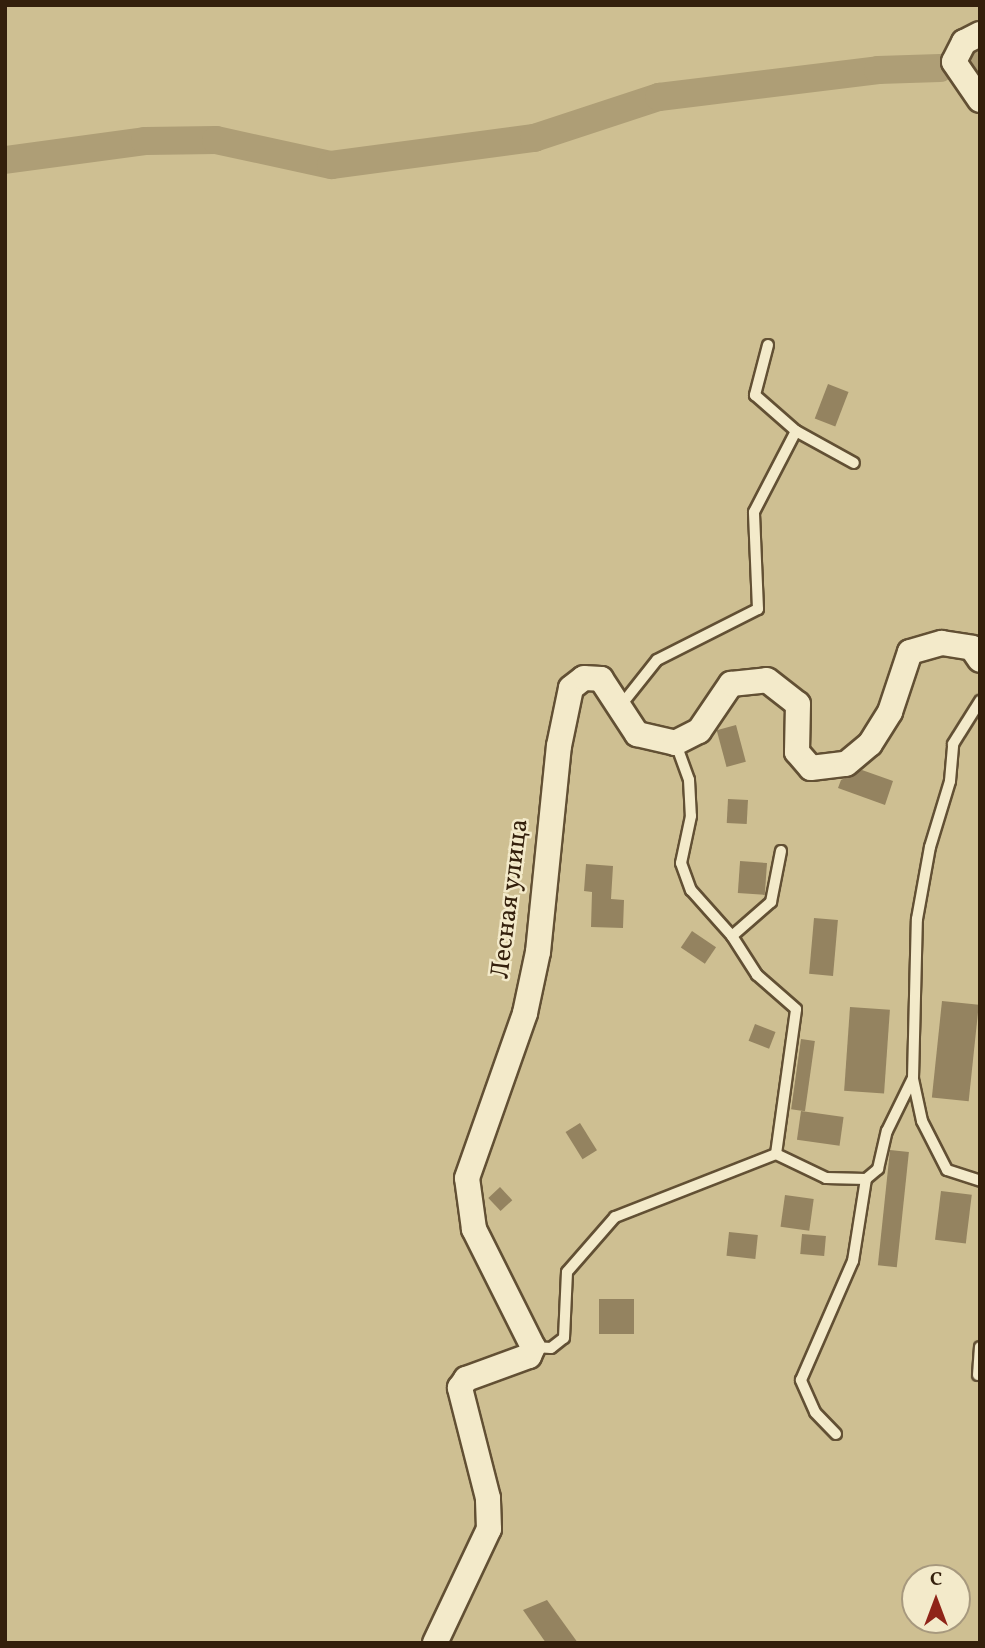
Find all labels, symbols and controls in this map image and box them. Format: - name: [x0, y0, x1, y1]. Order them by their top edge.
- street label: Лесная улица: [486, 817, 536, 981]
- north arrow: [901, 1564, 971, 1634]
- text: С: [930, 1567, 942, 1593]

